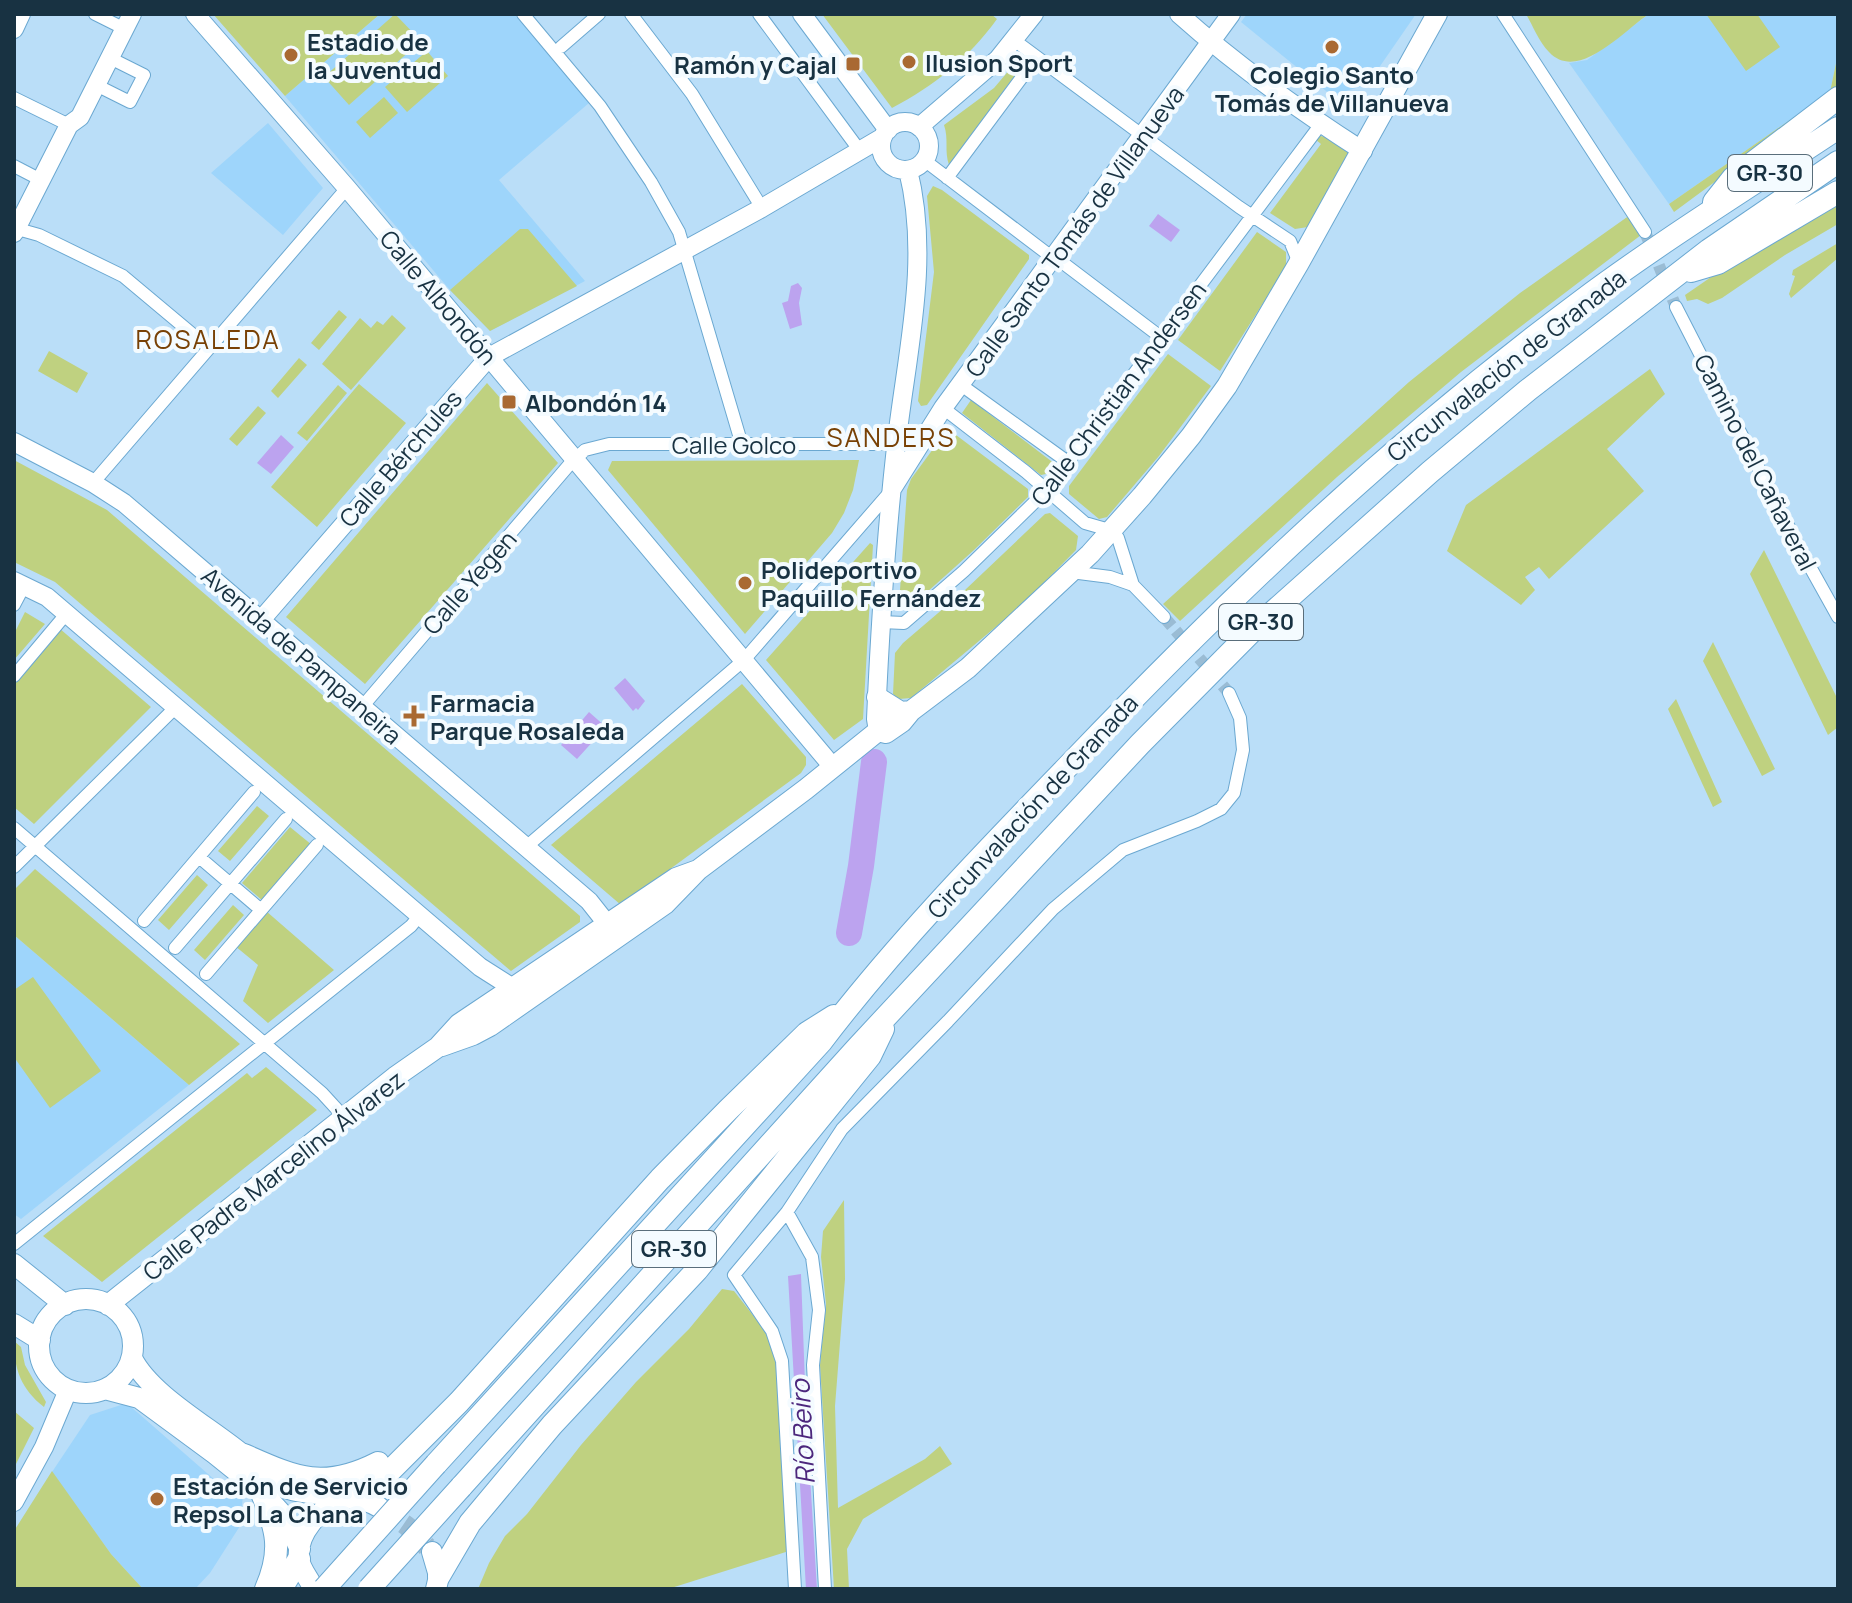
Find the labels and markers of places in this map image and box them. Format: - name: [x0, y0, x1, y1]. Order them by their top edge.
- place label: Estadio de la Juventud: [307, 25, 442, 86]
- marker: Colegio Santo Tomás de Villanueva: [1323, 38, 1341, 56]
- marker: Estadio de la Juventud: [282, 46, 300, 64]
- place label: Ilusion Sport: [925, 46, 1073, 79]
- place label: Ramón y Cajal: [674, 48, 837, 81]
- marker: Ilusion Sport: [900, 53, 918, 71]
- marker: Ramón y Cajal: [844, 55, 862, 73]
- place label: Colegio Santo Tomás de Villanueva: [1215, 58, 1449, 119]
- place label: Albondón 14: [525, 386, 667, 419]
- marker: Albondón 14: [500, 393, 518, 411]
- place label: Polideportivo Paquillo Fernández: [761, 553, 981, 614]
- marker: Polideportivo Paquillo Fernández: [736, 574, 754, 592]
- place label: Farmacia Parque Rosaleda: [430, 686, 624, 747]
- marker: Farmacia Parque Rosaleda: [405, 707, 423, 725]
- place label: Estación de Servicio Repsol La Chana: [173, 1469, 408, 1530]
- marker: Estación de Servicio Repsol La Chana: [148, 1490, 166, 1508]

